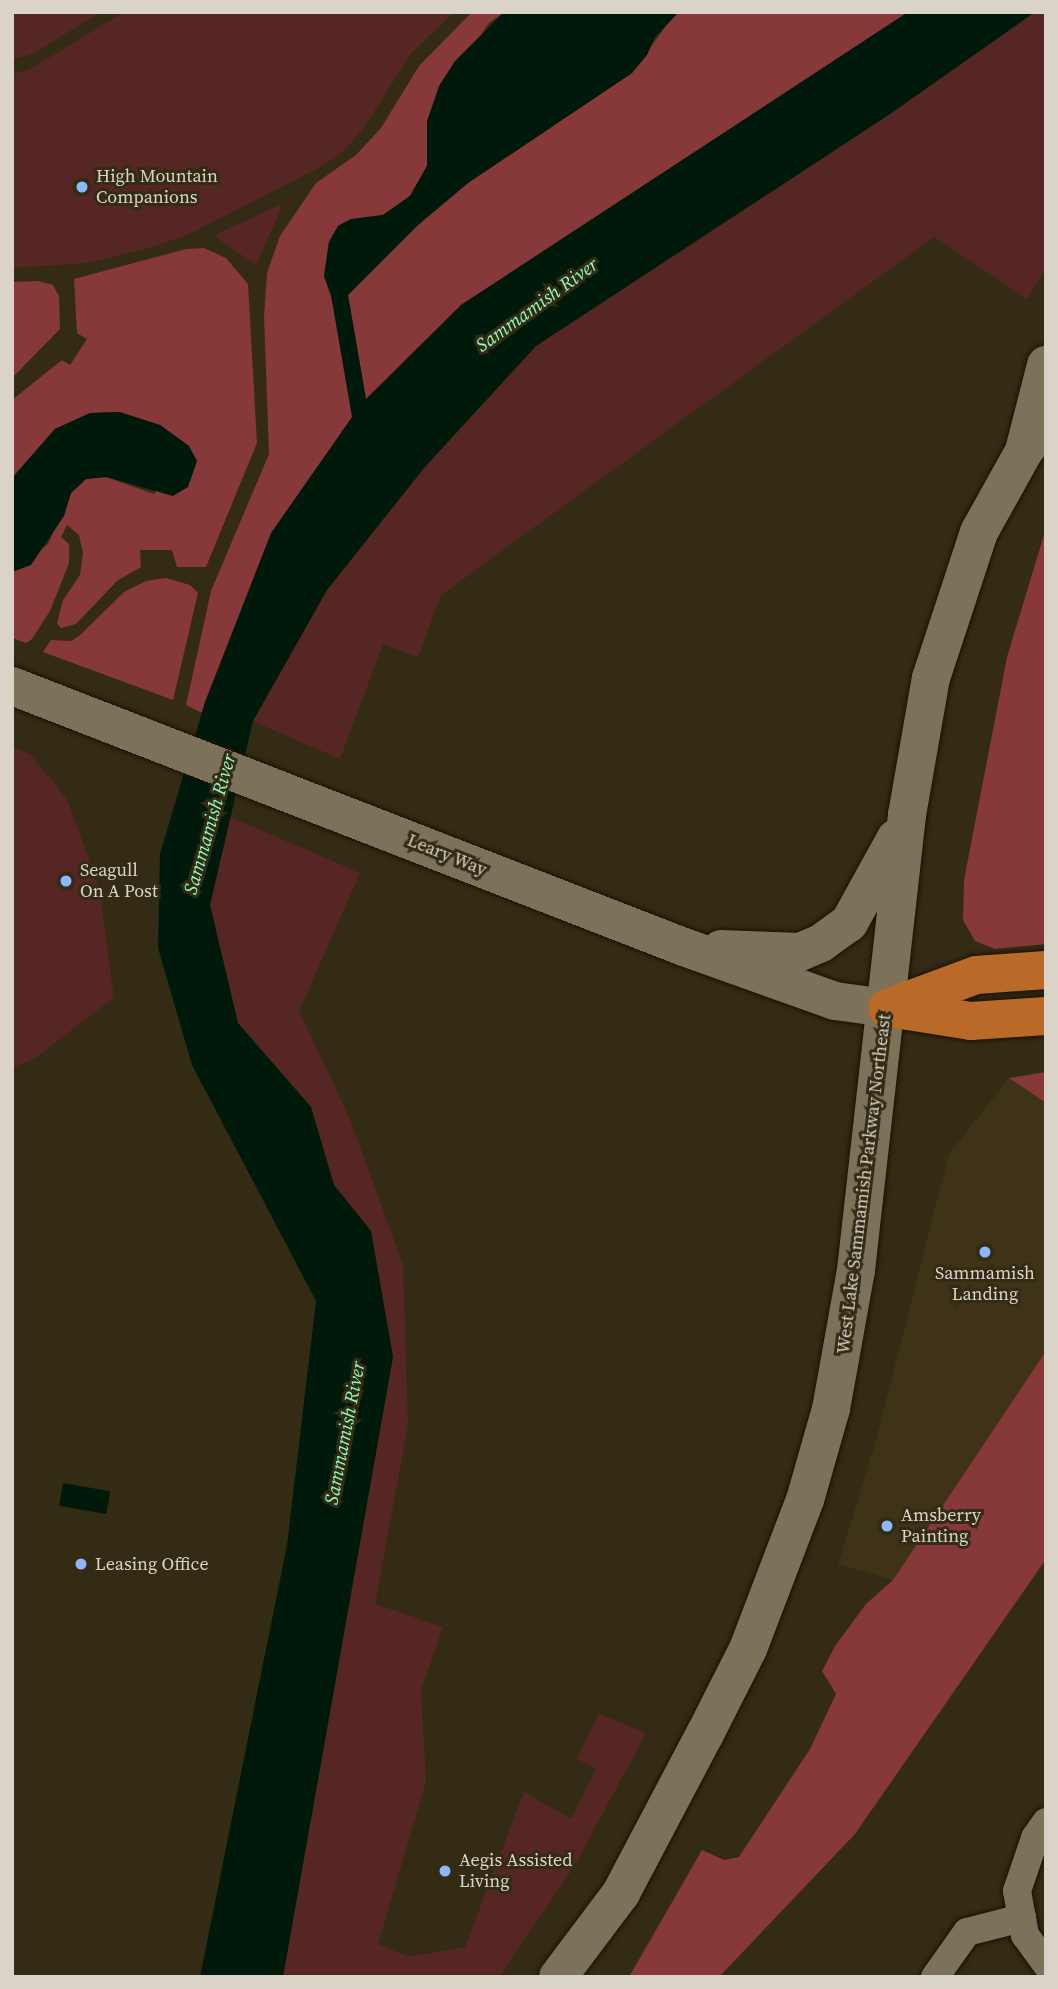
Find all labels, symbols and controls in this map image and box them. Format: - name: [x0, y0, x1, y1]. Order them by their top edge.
- place label: High Mountain Companions: [96, 166, 218, 208]
- marker: High Mountain Companions: [74, 179, 90, 195]
- water label: Sammamish River: [472, 253, 602, 357]
- water label: Sammamish River: [179, 751, 241, 897]
- street label: Leary Way: [404, 829, 490, 881]
- place label: Seagull On A Post: [80, 860, 158, 903]
- marker: Seagull On A Post: [58, 873, 74, 889]
- street label: West Lake Sammamish Parkway Northeast: [832, 1013, 896, 1355]
- marker: Sammamish Landing: [977, 1244, 993, 1260]
- place label: Sammamish Landing: [935, 1263, 1035, 1306]
- water label: Sammamish River: [320, 1360, 370, 1506]
- place label: Amsberry Painting: [901, 1505, 981, 1548]
- marker: Amsberry Painting: [879, 1518, 895, 1534]
- place label: Leasing Office: [95, 1553, 209, 1575]
- marker: Leasing Office: [73, 1556, 89, 1572]
- place label: Aegis Assisted Living: [459, 1850, 572, 1892]
- marker: Aegis Assisted Living: [437, 1863, 453, 1879]

